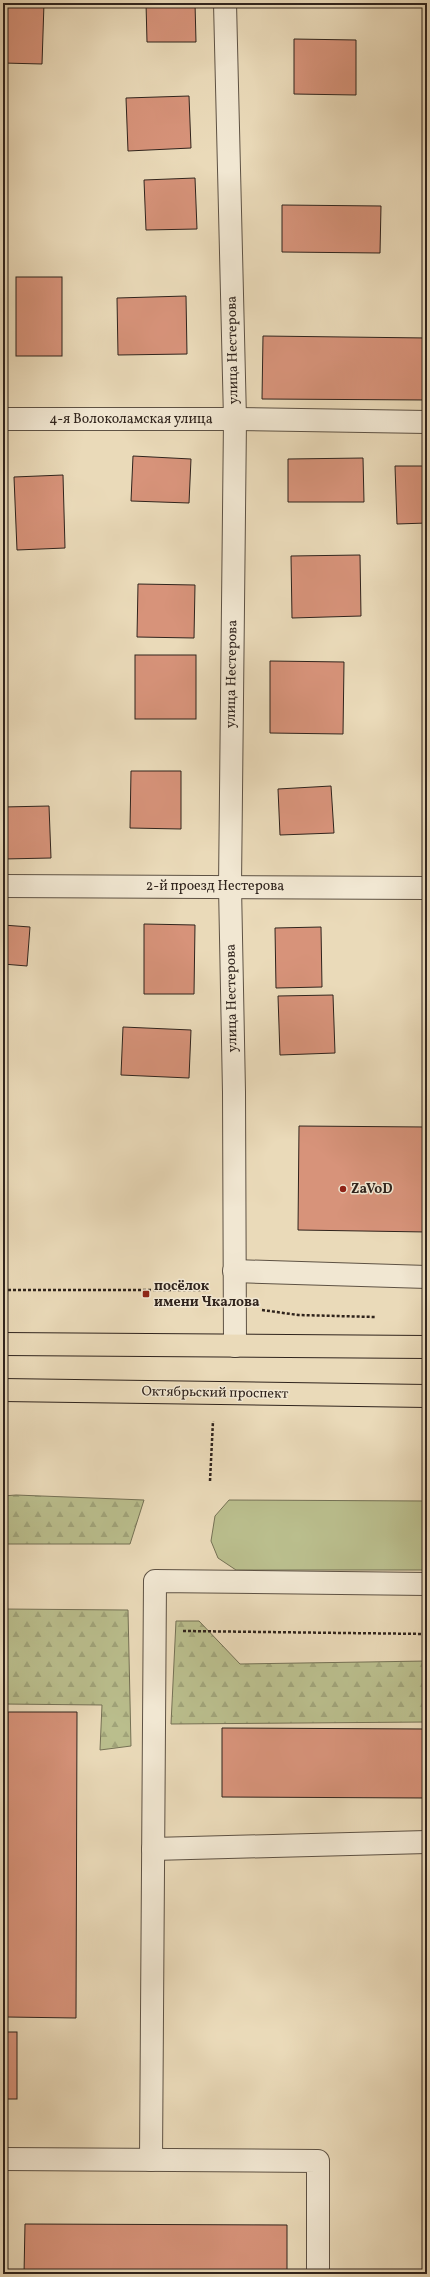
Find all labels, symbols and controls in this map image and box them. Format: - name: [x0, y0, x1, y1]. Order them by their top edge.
- street label: улица Нестерова: [223, 296, 243, 404]
- street label: 4-я Волоколамская улица: [49, 410, 213, 429]
- street label: улица Нестерова: [222, 620, 242, 728]
- street label: 2-й проезд Нестерова: [146, 877, 284, 896]
- street label: улица Нестерова: [222, 944, 242, 1052]
- place label: ZaVoD: [351, 1180, 393, 1199]
- marker: ZaVoD: [338, 1184, 348, 1194]
- place label: посёлок имени Чкалова: [154, 1277, 260, 1312]
- marker: посёлок имени Чкалова: [141, 1289, 151, 1299]
- street label: Октябрьский проспект: [141, 1382, 289, 1404]

